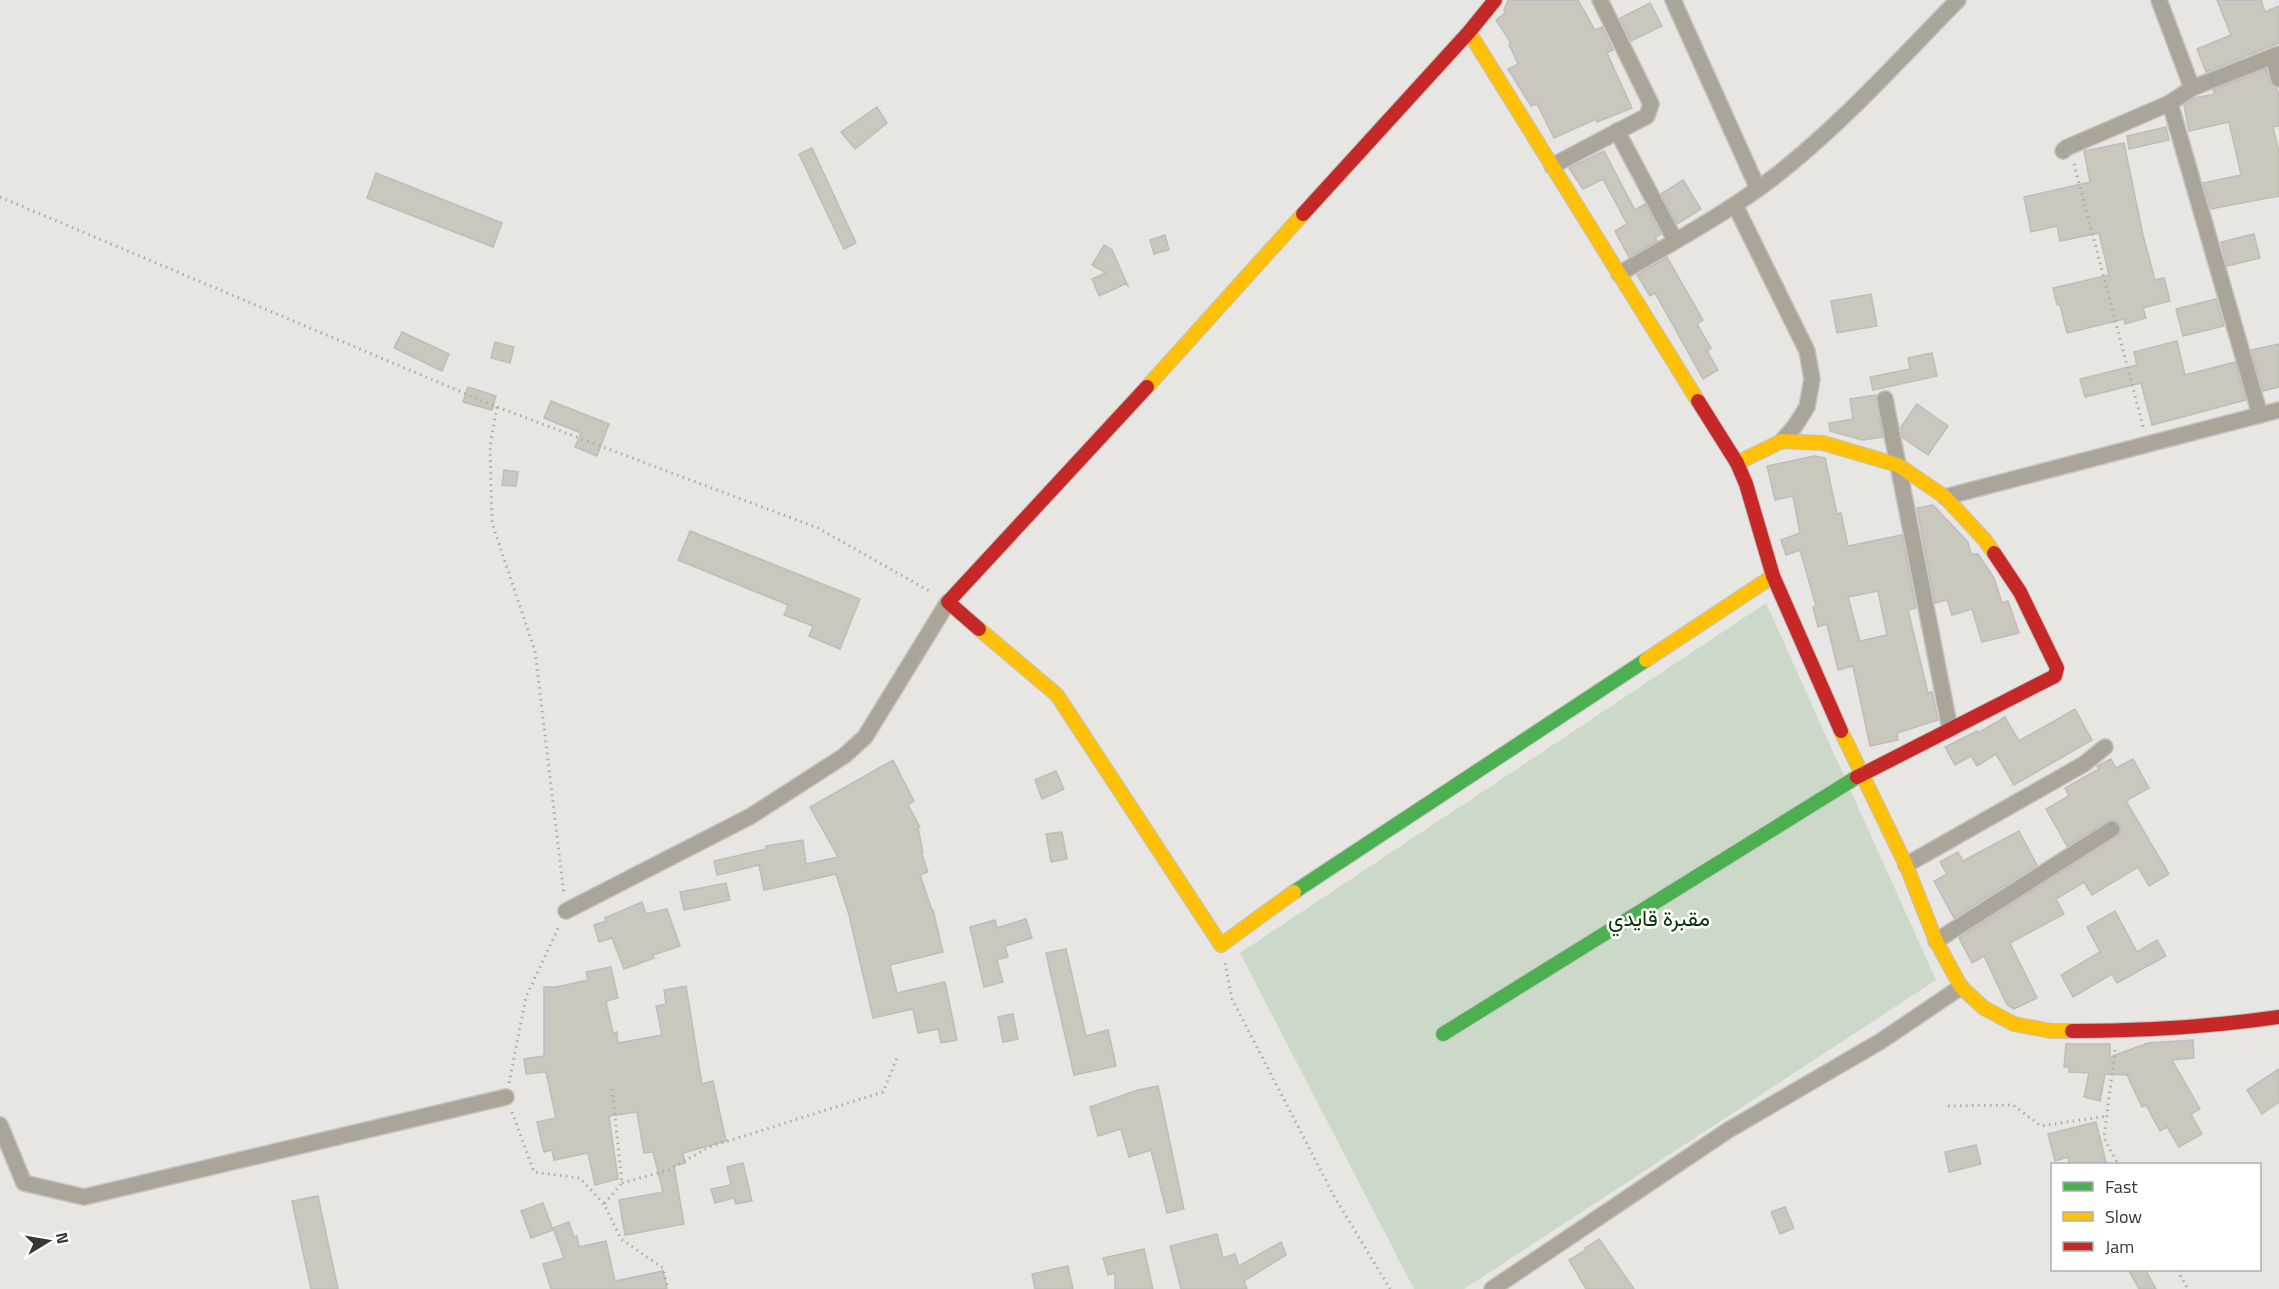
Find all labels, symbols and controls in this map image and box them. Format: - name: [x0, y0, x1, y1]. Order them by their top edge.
- park label: مقبرة قايدي: [1608, 901, 1710, 937]
- legend: [2051, 1163, 2261, 1271]
- text: Fast: [2105, 1173, 2138, 1200]
- text: Slow: [2105, 1203, 2142, 1230]
- north arrow: [18, 1211, 78, 1271]
- text: N: [50, 1230, 76, 1246]
- text: Jam: [2105, 1233, 2134, 1260]

